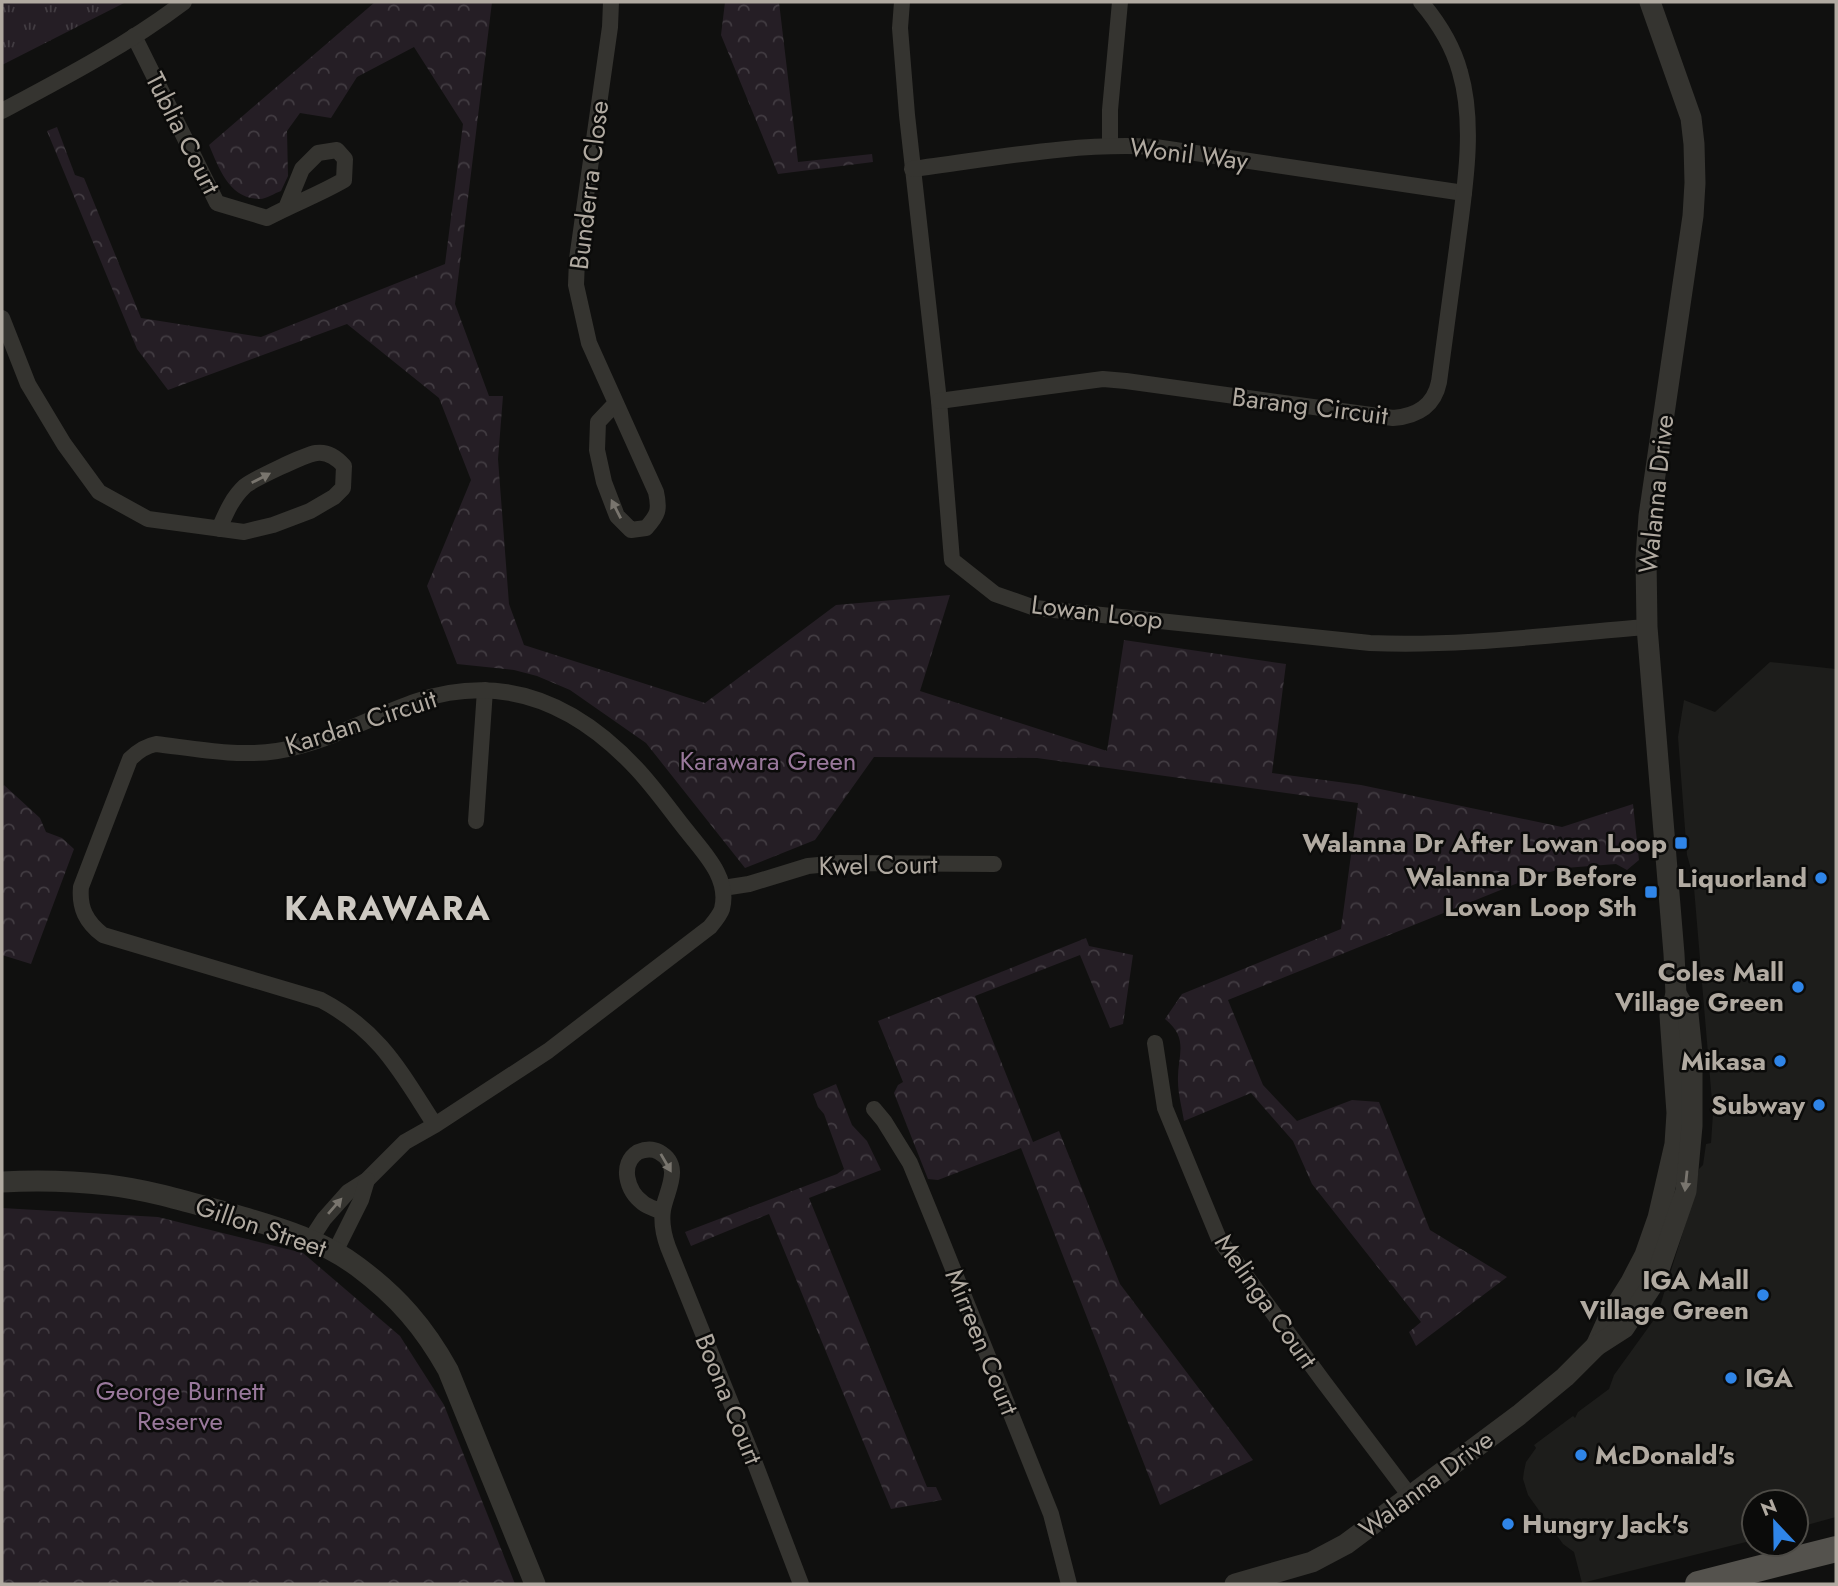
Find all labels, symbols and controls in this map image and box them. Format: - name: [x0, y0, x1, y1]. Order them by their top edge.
- street label: Tublia Court: [136, 65, 230, 201]
- street label: Bunderra Close: [560, 98, 618, 272]
- street label: Wonil Way: [1128, 128, 1251, 180]
- street label: Barang Circuit: [1230, 378, 1391, 435]
- street label: Walanna Drive: [1629, 413, 1683, 575]
- one-way arrow: [251, 472, 271, 483]
- one-way arrow: [610, 499, 621, 519]
- street label: Lowan Loop: [1029, 585, 1165, 639]
- street label: Kardan Circuit: [280, 679, 442, 764]
- park label: Karawara Green: [679, 742, 857, 780]
- place label: Walanna Dr After Lowan Loop: [1302, 824, 1667, 862]
- marker: Walanna Dr After Lowan Loop: [1673, 835, 1689, 851]
- street label: Kwel Court: [818, 845, 938, 885]
- place label: Walanna Dr Before Lowan Loop Sth: [1406, 858, 1637, 926]
- place label: Liquorland: [1677, 859, 1807, 897]
- marker: Liquorland: [1813, 870, 1829, 886]
- marker: Walanna Dr Before Lowan Loop Sth: [1643, 884, 1659, 900]
- district label: KARAWARA: [284, 885, 492, 932]
- place label: Coles Mall Village Green: [1614, 953, 1784, 1021]
- marker: Coles Mall Village Green: [1790, 979, 1806, 995]
- place label: Mikasa: [1681, 1042, 1766, 1080]
- marker: Mikasa: [1772, 1053, 1788, 1069]
- place label: Subway: [1711, 1086, 1805, 1124]
- marker: Subway: [1811, 1097, 1827, 1113]
- one-way arrow: [660, 1153, 672, 1173]
- one-way arrow: [1681, 1170, 1692, 1192]
- street label: Gillon Street: [190, 1187, 332, 1267]
- one-way arrow: [327, 1197, 342, 1214]
- street label: Melinga Court: [1205, 1226, 1327, 1377]
- place label: IGA Mall Village Green: [1579, 1261, 1749, 1329]
- street label: Mirreen Court: [935, 1263, 1029, 1421]
- marker: IGA Mall Village Green: [1755, 1287, 1771, 1303]
- street label: Boona Court: [686, 1328, 773, 1471]
- place label: IGA: [1745, 1359, 1794, 1397]
- marker: IGA: [1723, 1370, 1739, 1386]
- park label: George Burnett Reserve: [96, 1372, 265, 1440]
- street label: Walanna Drive: [1351, 1421, 1501, 1547]
- place label: McDonald's: [1595, 1436, 1735, 1474]
- marker: McDonald's: [1573, 1447, 1589, 1463]
- north arrow: [1740, 1488, 1810, 1558]
- text: N: [1757, 1492, 1781, 1523]
- place label: Hungry Jack's: [1522, 1505, 1689, 1543]
- marker: Hungry Jack's: [1500, 1516, 1516, 1532]

